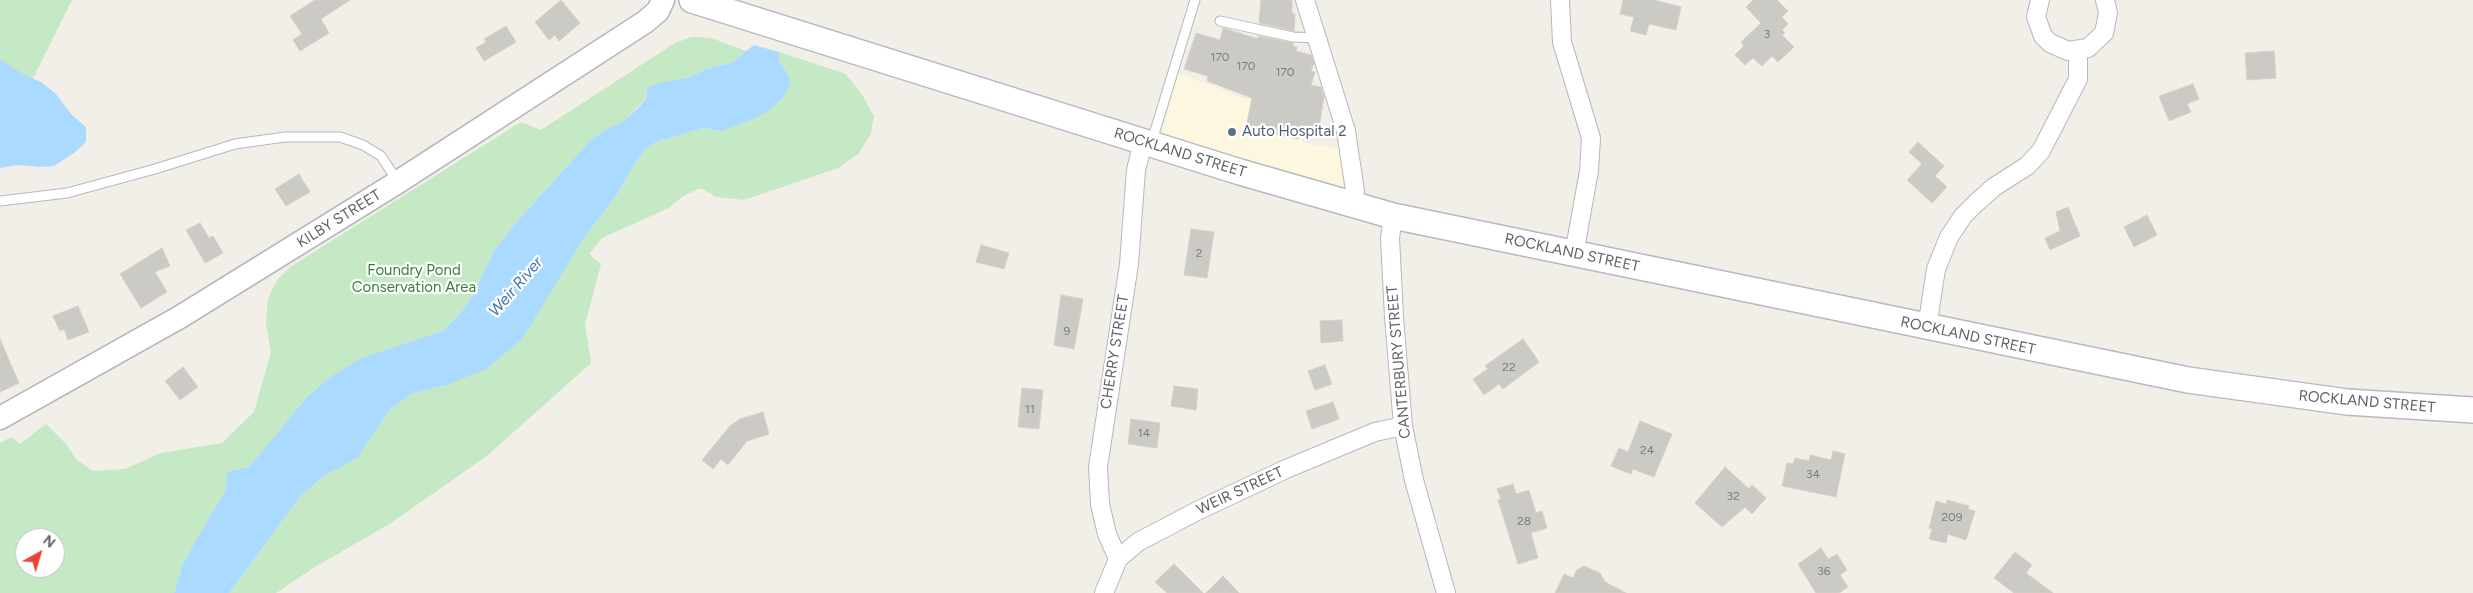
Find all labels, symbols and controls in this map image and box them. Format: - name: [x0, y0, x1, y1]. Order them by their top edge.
- house number: 3: [1764, 27, 1770, 41]
- house number: 170: [1210, 50, 1230, 64]
- house number: 170: [1236, 59, 1256, 73]
- house number: 170: [1275, 65, 1295, 79]
- place label: Auto Hospital 2: [1242, 123, 1347, 141]
- street label: ROCKLAND STREET: [1112, 124, 1248, 182]
- marker: Auto Hospital 2: [1226, 126, 1238, 138]
- street label: KILBY STREET: [294, 186, 384, 252]
- street label: ROCKLAND STREET: [1503, 230, 1641, 276]
- house number: 2: [1196, 246, 1202, 260]
- water label: Weir River: [485, 253, 547, 321]
- park label: Foundry Pond Conservation Area: [352, 262, 476, 297]
- street label: CANTERBURY STREET: [1383, 285, 1415, 439]
- street label: CHERRY STREET: [1097, 294, 1133, 410]
- street label: ROCKLAND STREET: [1899, 313, 2037, 359]
- house number: 9: [1064, 324, 1070, 338]
- house number: 22: [1502, 360, 1516, 374]
- street label: ROCKLAND STREET: [2298, 387, 2436, 417]
- house number: 11: [1025, 402, 1035, 416]
- house number: 14: [1138, 426, 1150, 440]
- house number: 24: [1640, 443, 1654, 457]
- street label: WEIR STREET: [1194, 463, 1286, 519]
- house number: 34: [1806, 467, 1820, 481]
- house number: 32: [1726, 489, 1740, 503]
- house number: 209: [1941, 510, 1963, 524]
- house number: 28: [1517, 514, 1531, 528]
- north arrow: [15, 528, 65, 578]
- text: N: [40, 532, 59, 552]
- house number: 36: [1817, 564, 1831, 578]

